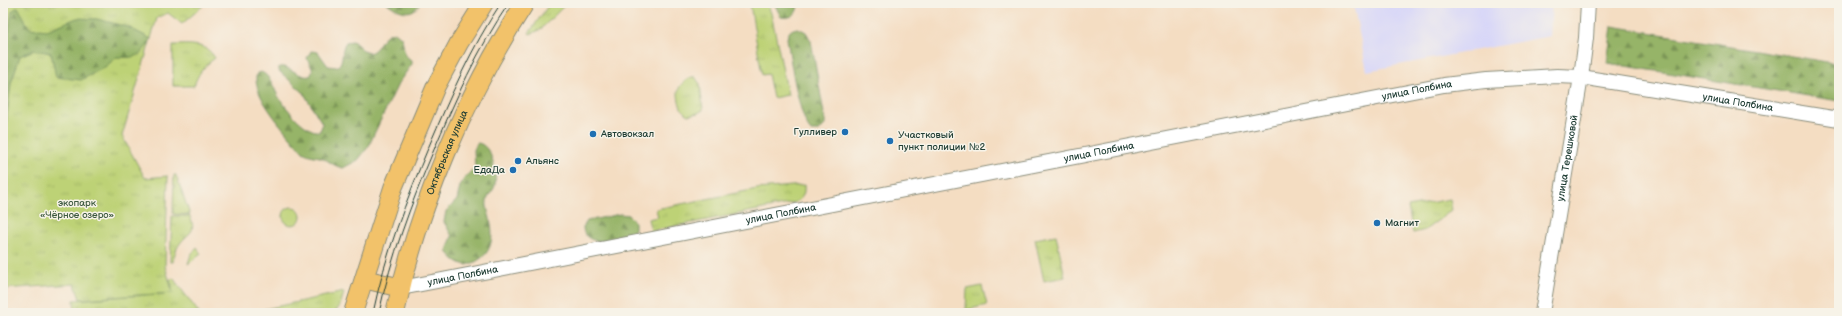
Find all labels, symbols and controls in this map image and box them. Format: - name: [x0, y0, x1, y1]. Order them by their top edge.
- street label: улица Полбина: [1381, 78, 1453, 103]
- street label: улица Полбина: [1702, 91, 1774, 114]
- street label: Октябрьская улица: [424, 108, 471, 197]
- street label: улица Терешковой: [1555, 114, 1581, 202]
- place label: Гулливер: [793, 126, 837, 138]
- marker: Гулливер: [840, 127, 850, 137]
- place label: Автовокзал: [600, 128, 654, 140]
- marker: Автовокзал: [588, 129, 598, 139]
- place label: Участковый пункт полиции №2: [898, 129, 985, 153]
- marker: Участковый пункт полиции №2: [885, 136, 895, 146]
- street label: улица Полбина: [1063, 139, 1135, 165]
- place label: Альянс: [525, 155, 559, 167]
- marker: Альянс: [513, 156, 523, 166]
- place label: ЕдаДа: [474, 164, 505, 176]
- marker: ЕдаДа: [508, 165, 518, 175]
- park label: экопарк «Чёрное озеро»: [40, 197, 115, 221]
- street label: улица Полбина: [745, 201, 817, 227]
- place label: Магнит: [1385, 217, 1419, 229]
- marker: Магнит: [1372, 218, 1382, 228]
- street label: улица Полбина: [427, 263, 499, 289]

